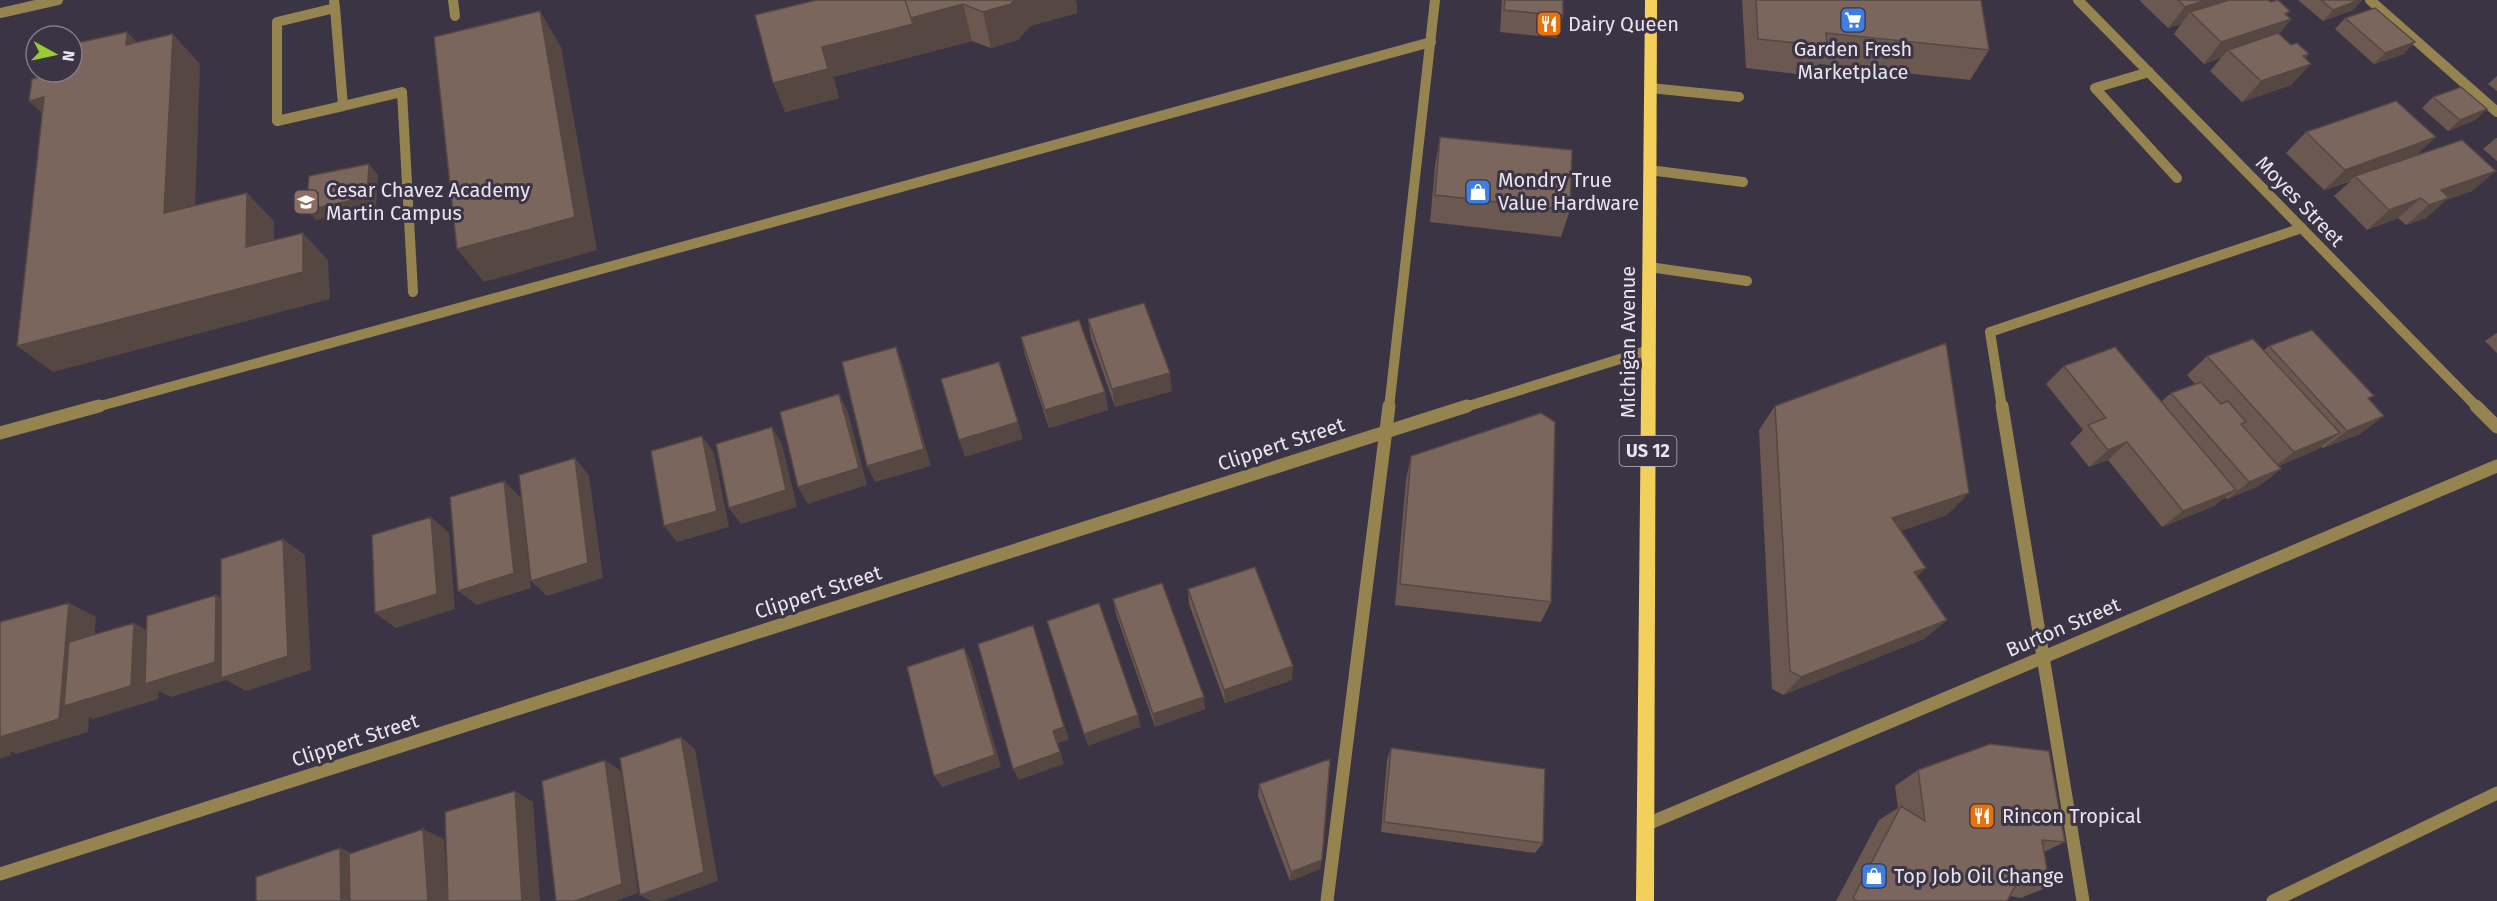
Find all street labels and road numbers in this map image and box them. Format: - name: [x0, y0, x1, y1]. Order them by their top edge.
- street label: Moyes Street: [2251, 151, 2350, 252]
- street label: Michigan Avenue: [1616, 266, 1640, 418]
- street label: Clippert Street: [1215, 412, 1348, 476]
- road number: US 12: [1620, 436, 1676, 466]
- street label: Clippert Street: [752, 560, 885, 624]
- street label: Burton Street: [2002, 592, 2124, 662]
- street label: Clippert Street: [289, 708, 422, 772]

